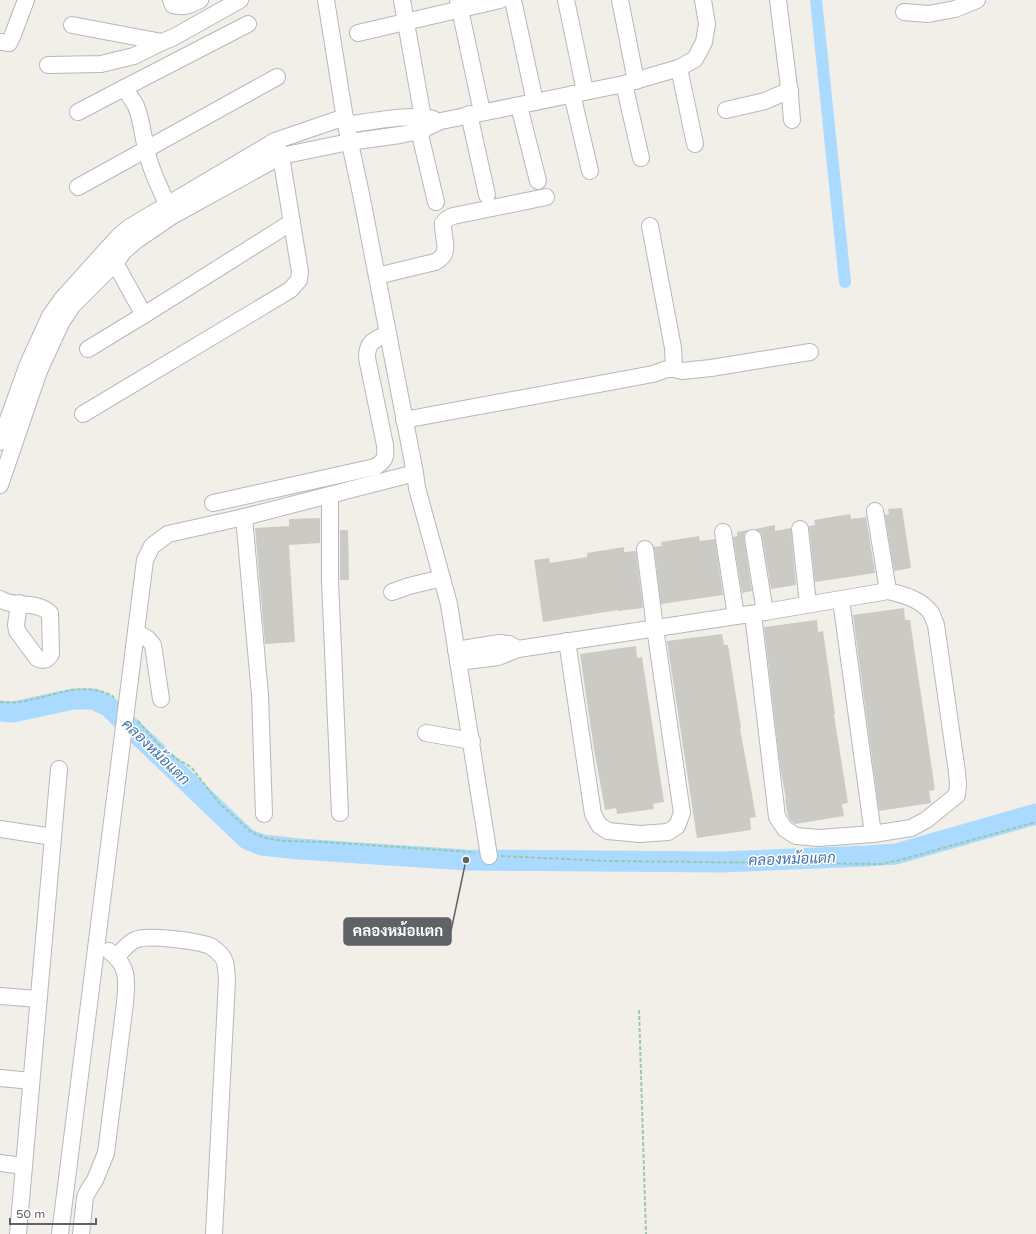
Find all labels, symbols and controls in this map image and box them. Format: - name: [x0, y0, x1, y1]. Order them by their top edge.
- water label: คลองหม้อแตก: [118, 714, 194, 789]
- water label: คลองหม้อแตก: [748, 847, 836, 870]
- callout: คลองหม้อแตก: [344, 918, 451, 945]
- text: คลองหม้อแตก: [353, 921, 443, 940]
- scale bar: [10, 1200, 96, 1226]
- text: 50 m: [16, 1207, 45, 1221]

